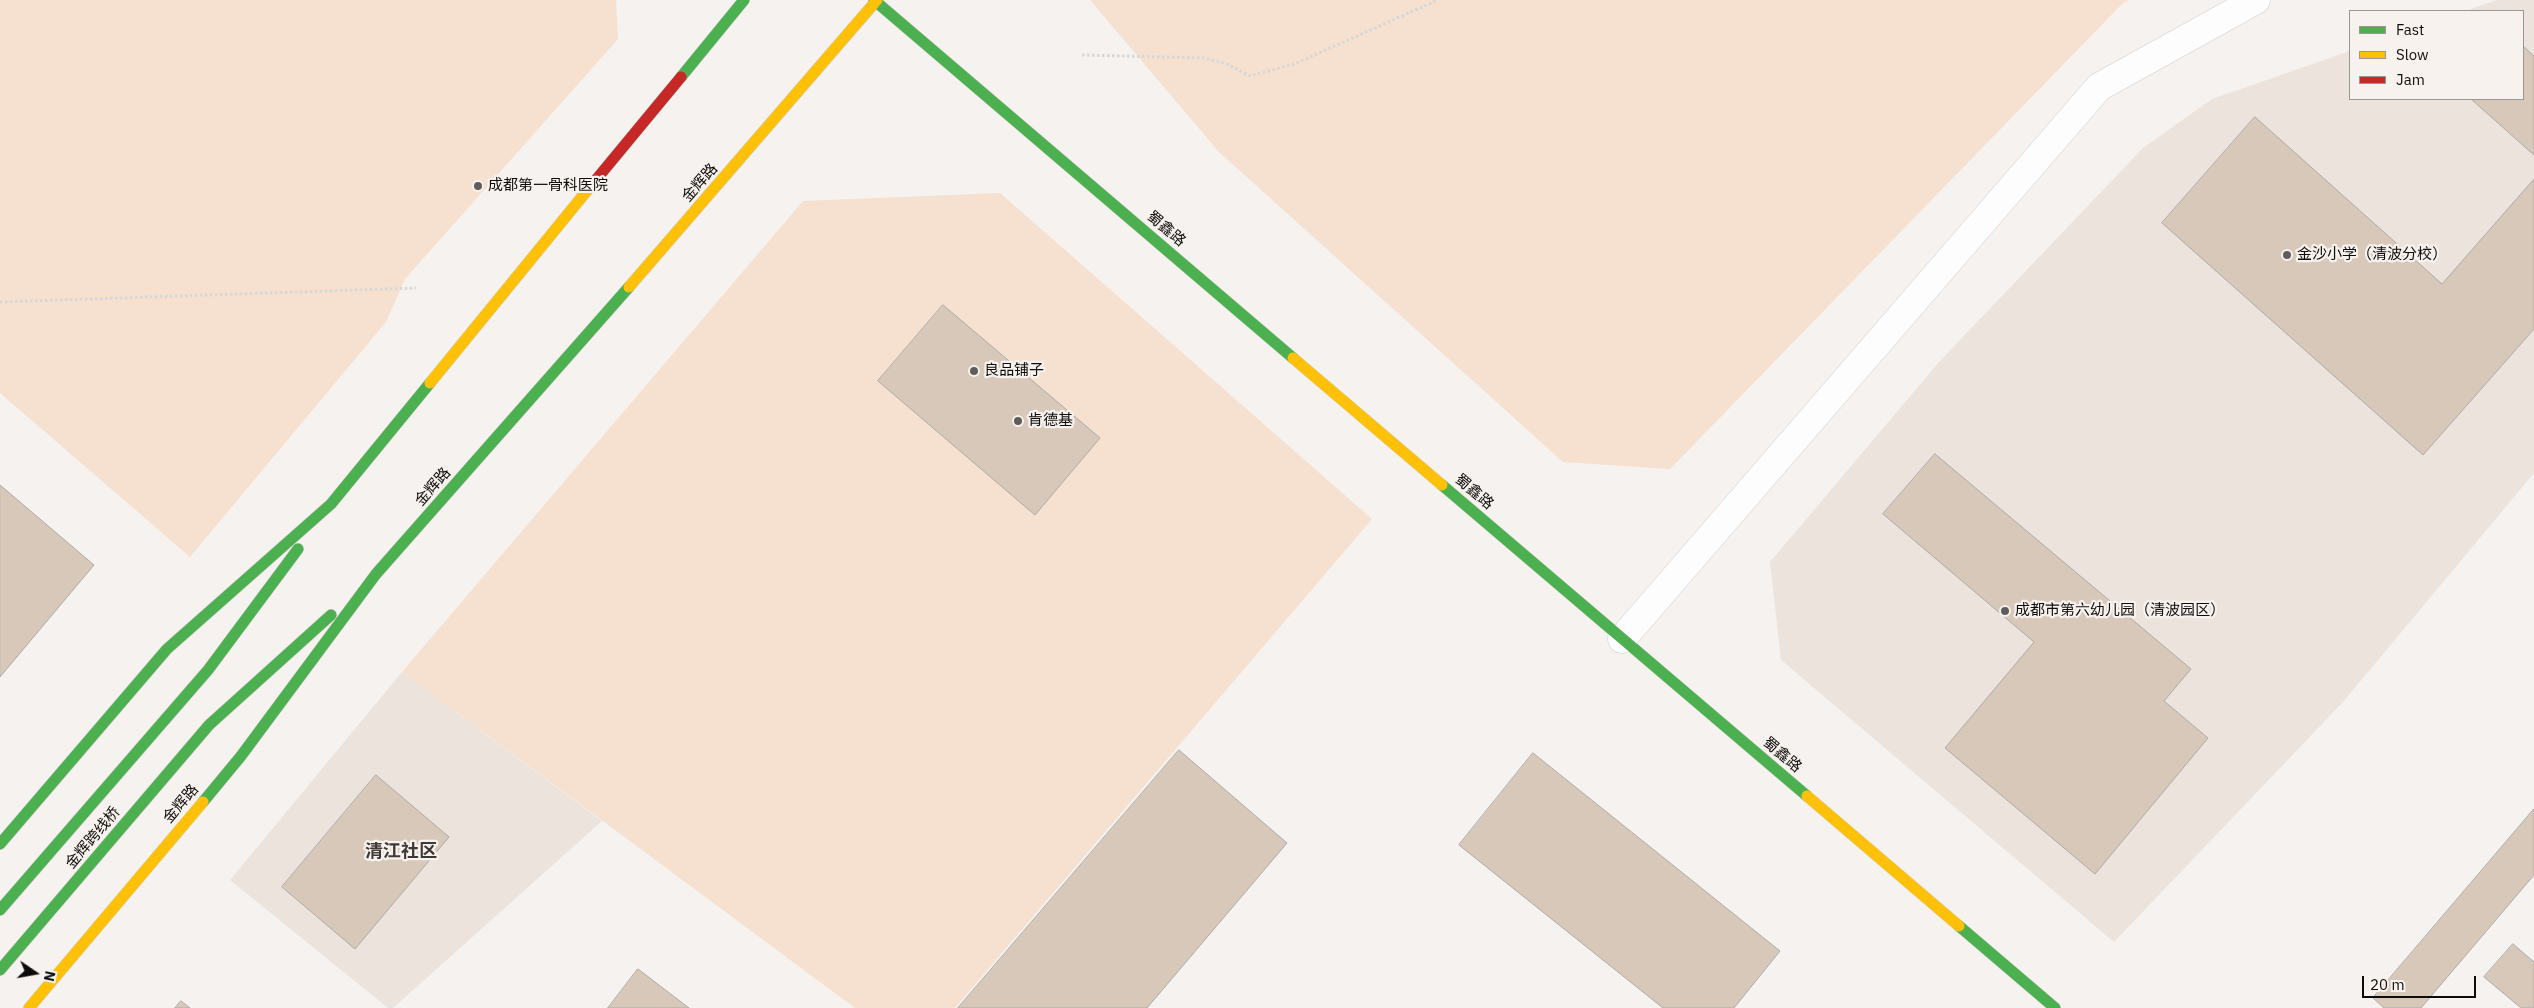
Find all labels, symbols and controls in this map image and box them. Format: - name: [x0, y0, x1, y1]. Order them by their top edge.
- legend: [2349, 10, 2524, 100]
- text: Fast: [2396, 20, 2424, 39]
- text: Slow: [2396, 45, 2429, 64]
- text: Jam: [2396, 70, 2425, 89]
- street label: 金辉路: [678, 160, 722, 206]
- place label: 成都第一骨科医院: [488, 177, 608, 195]
- marker: 成都第一骨科医院: [472, 180, 484, 192]
- street label: 蜀鑫路: [1143, 208, 1189, 250]
- place label: 金沙小学（清波分校）: [2297, 246, 2447, 264]
- marker: 金沙小学（清波分校）: [2281, 249, 2293, 261]
- place label: 良品铺子: [984, 362, 1044, 380]
- marker: 良品铺子: [968, 365, 980, 377]
- place label: 肯德基: [1028, 412, 1073, 430]
- marker: 肯德基: [1012, 415, 1024, 427]
- street label: 金辉路: [411, 464, 455, 510]
- street label: 蜀鑫路: [1451, 471, 1497, 513]
- place label: 成都市第六幼儿园（清波园区）: [2015, 602, 2225, 620]
- marker: 成都市第六幼儿园（清波园区）: [1999, 605, 2011, 617]
- street label: 蜀鑫路: [1759, 734, 1805, 776]
- street label: 金辉路: [160, 781, 202, 827]
- street label: 金辉跨线桥: [62, 803, 124, 873]
- district label: 清江社区: [365, 841, 437, 863]
- north arrow: [10, 948, 60, 998]
- scale bar: [2364, 966, 2478, 998]
- text: N: [40, 969, 60, 983]
- text: 20 m: [2370, 975, 2405, 994]

